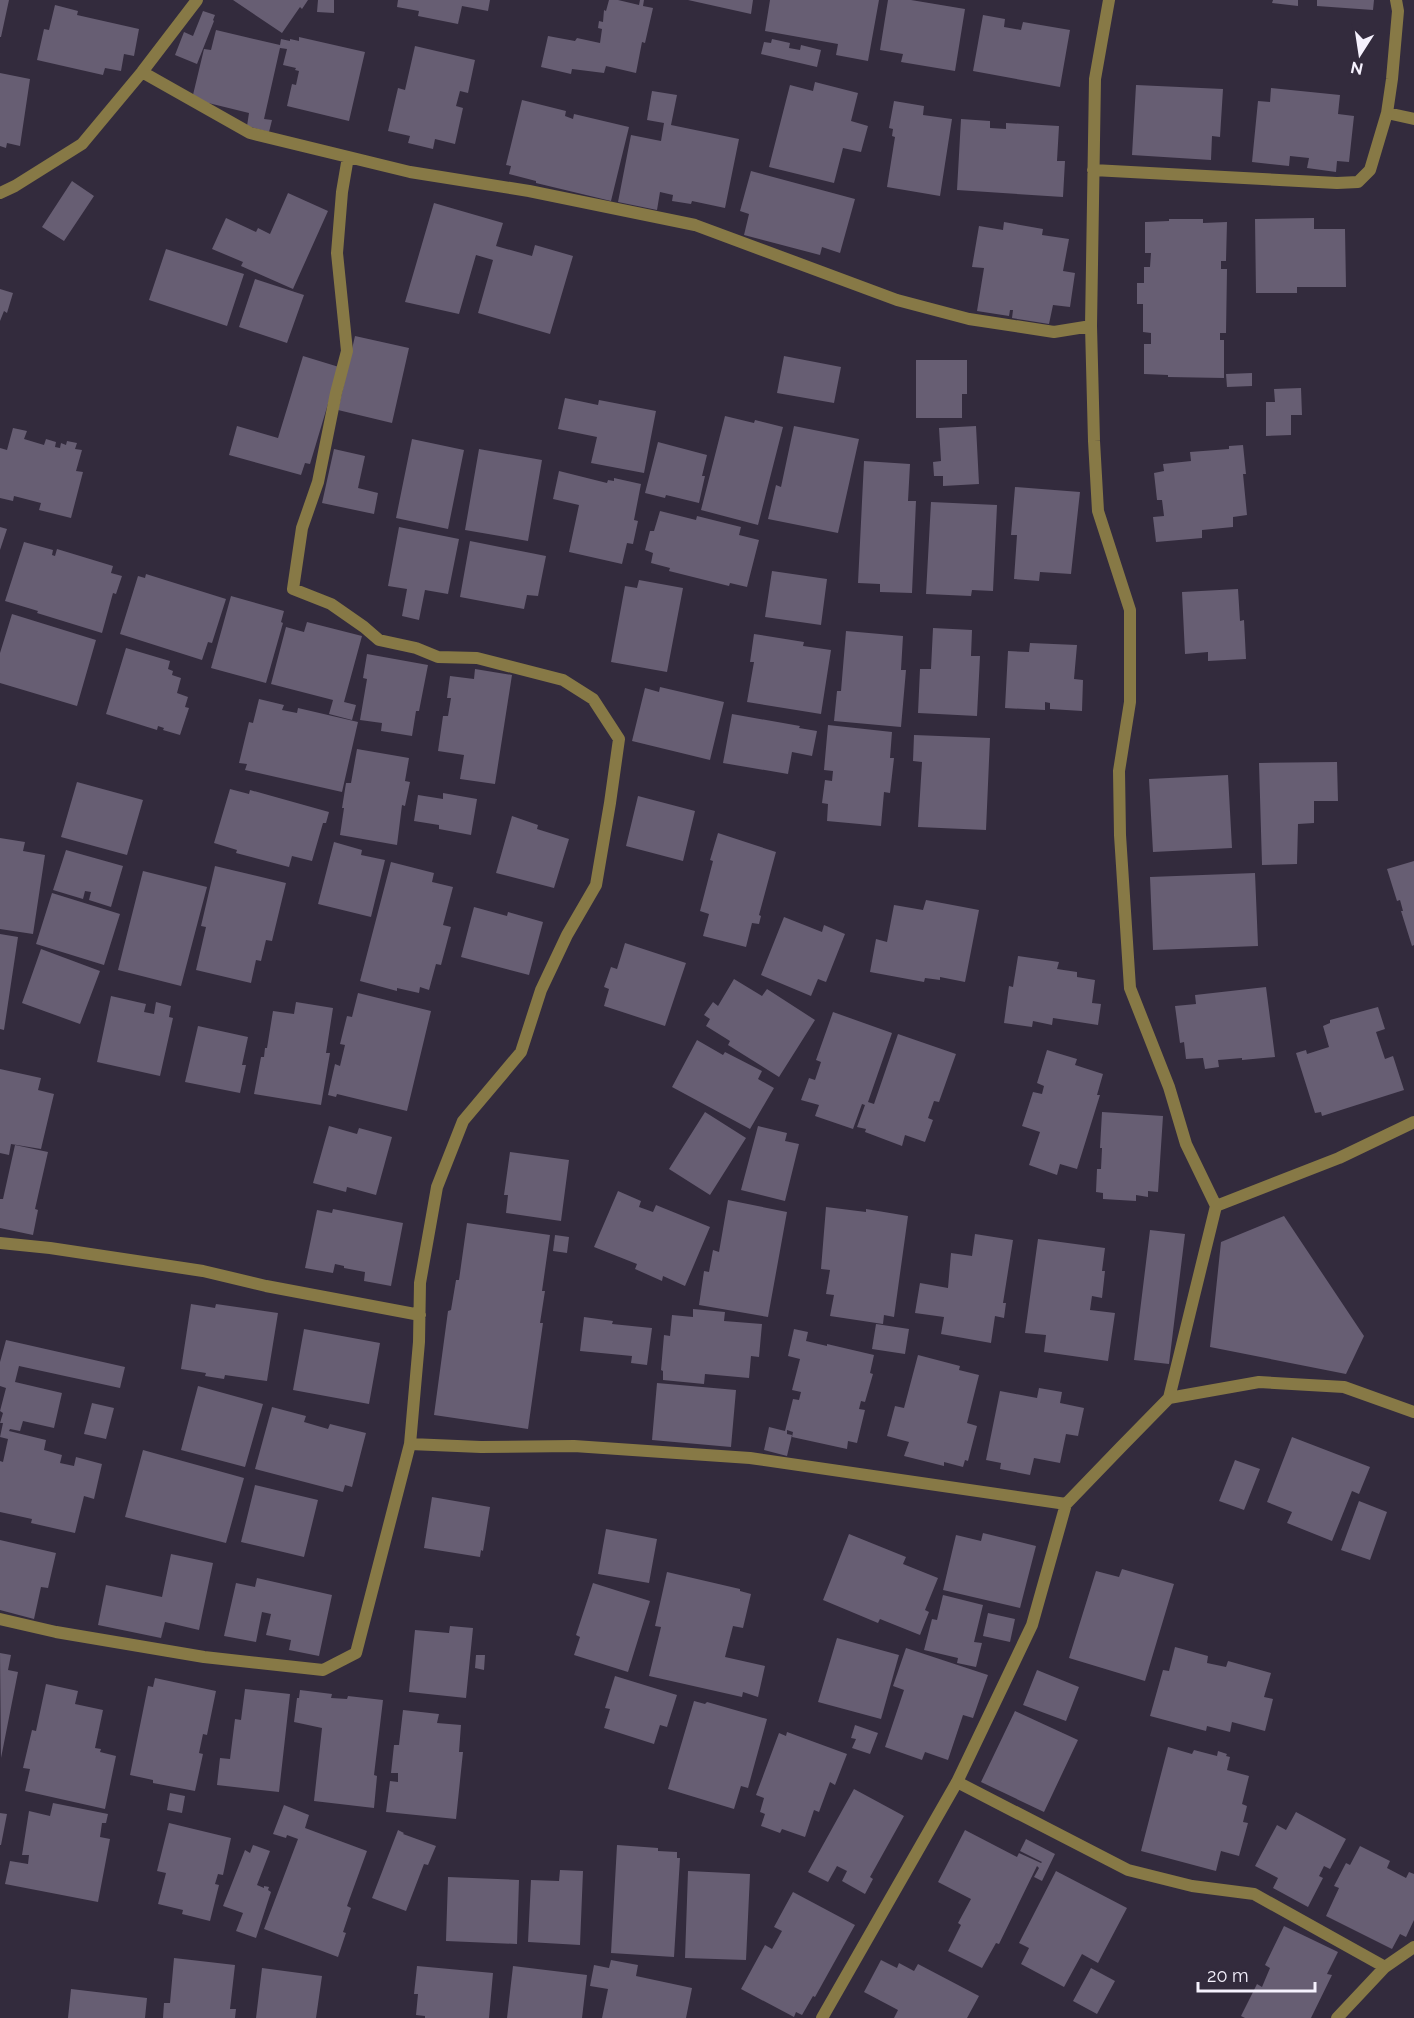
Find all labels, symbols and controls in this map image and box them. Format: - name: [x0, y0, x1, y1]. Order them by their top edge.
- north arrow: [1330, 24, 1390, 84]
- text: N: [1349, 58, 1365, 79]
- scale bar: [1198, 1955, 1315, 1993]
- text: 20 m: [1207, 1965, 1249, 1986]

